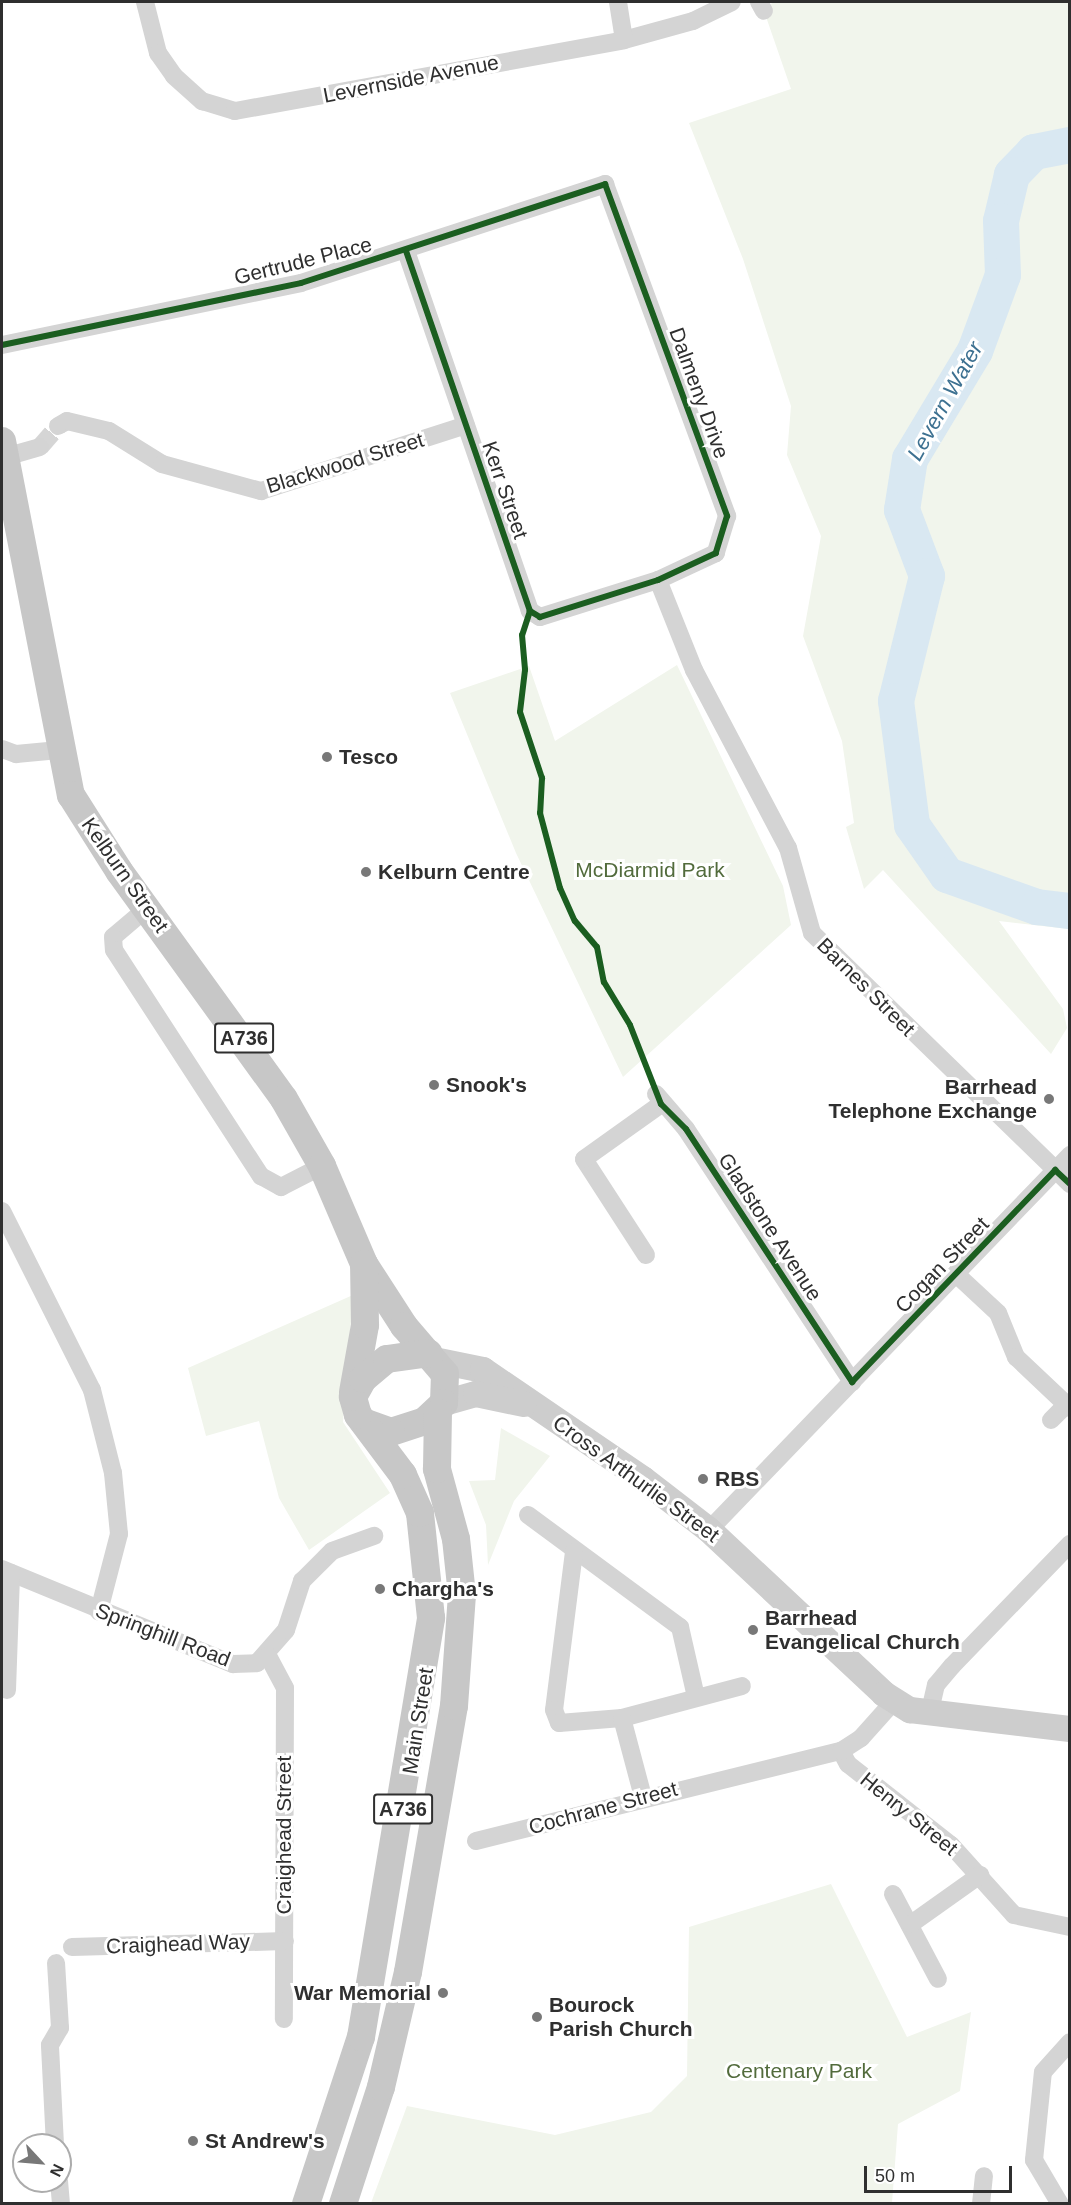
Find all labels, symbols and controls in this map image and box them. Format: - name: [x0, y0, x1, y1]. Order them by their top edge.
- street label: Levernside Avenue: [321, 50, 501, 108]
- street label: Gertrude Place: [231, 232, 375, 290]
- street label: Dalmeny Drive: [664, 324, 734, 462]
- water label: Levern Water: [902, 337, 988, 465]
- street label: Blackwood Street: [263, 427, 427, 499]
- street label: Kerr Street: [477, 438, 533, 542]
- place label: Tesco: [339, 744, 398, 770]
- marker: Tesco: [320, 750, 334, 764]
- street label: Kelburn Street: [76, 813, 174, 937]
- park label: McDiarmid Park: [575, 857, 725, 883]
- place label: Kelburn Centre: [378, 859, 530, 885]
- marker: Kelburn Centre: [359, 865, 373, 879]
- street label: Barnes Street: [812, 933, 920, 1041]
- road number: A736: [214, 1021, 274, 1055]
- place label: Snook's: [446, 1072, 527, 1098]
- place label: Barrhead Telephone Exchange: [829, 1074, 1037, 1124]
- marker: Snook's: [427, 1078, 441, 1092]
- marker: Barrhead Telephone Exchange: [1042, 1092, 1056, 1106]
- street label: Gladstone Avenue: [712, 1148, 828, 1306]
- street label: Cogan Street: [890, 1212, 994, 1318]
- street label: Cross Arthurlie Street: [547, 1410, 725, 1548]
- place label: RBS: [715, 1466, 759, 1492]
- marker: RBS: [696, 1472, 710, 1486]
- place label: Chargha's: [392, 1576, 494, 1602]
- marker: Chargha's: [373, 1582, 387, 1596]
- street label: Springhill Road: [92, 1598, 234, 1672]
- place label: Barrhead Evangelical Church: [765, 1605, 960, 1655]
- marker: Barrhead Evangelical Church: [746, 1623, 760, 1637]
- street label: Main Street: [397, 1666, 439, 1776]
- street label: Craighead Street: [271, 1756, 297, 1914]
- street label: Henry Street: [855, 1767, 963, 1861]
- street label: Cochrane Street: [526, 1776, 680, 1840]
- road number: A736: [373, 1792, 433, 1826]
- street label: Craighead Way: [106, 1929, 250, 1959]
- place label: War Memorial: [294, 1980, 431, 2006]
- marker: War Memorial: [436, 1986, 450, 2000]
- place label: Bourock Parish Church: [549, 1992, 693, 2042]
- marker: Bourock Parish Church: [530, 2010, 544, 2024]
- park label: Centenary Park: [726, 2058, 872, 2084]
- place label: St Andrew's: [205, 2128, 326, 2154]
- north arrow: [12, 2133, 72, 2193]
- marker: St Andrew's: [186, 2134, 200, 2148]
- scale bar: [867, 2154, 1016, 2192]
- text: N: [47, 2161, 67, 2179]
- text: 50 m: [875, 2166, 915, 2186]

